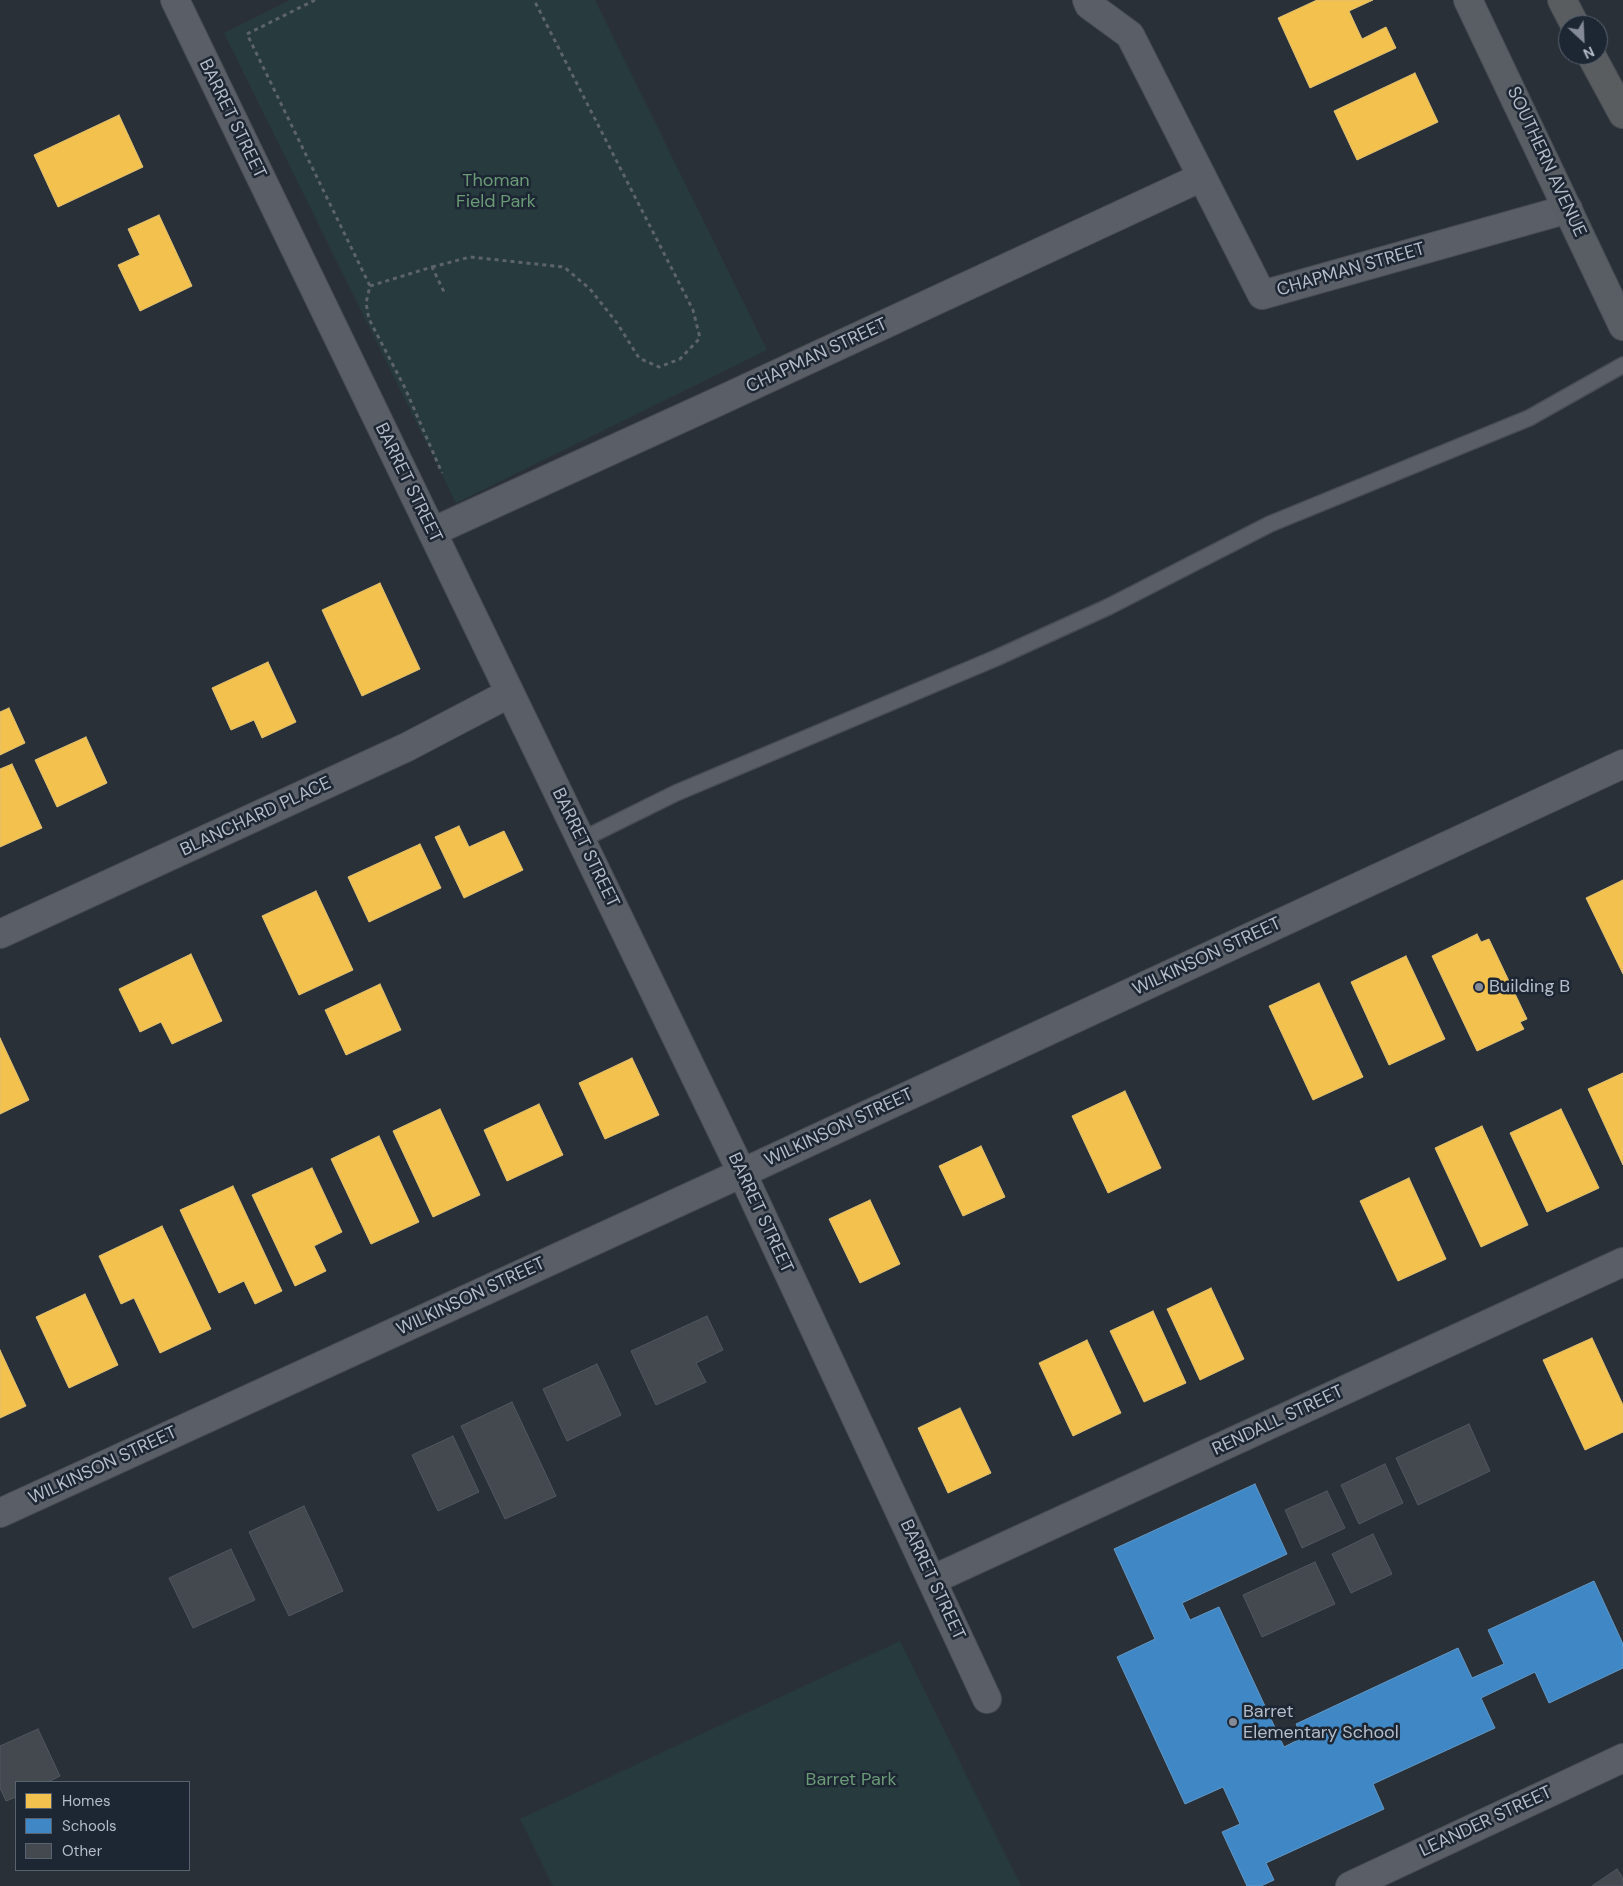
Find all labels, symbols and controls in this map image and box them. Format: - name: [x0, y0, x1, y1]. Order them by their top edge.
- north arrow: [1558, 15, 1608, 65]
- text: N: [1580, 42, 1597, 63]
- street label: BARRET STREET: [194, 56, 270, 182]
- street label: SOUTHERN AVENUE: [1502, 83, 1590, 241]
- park label: Thoman Field Park: [456, 170, 536, 212]
- street label: CHAPMAN STREET: [1274, 238, 1428, 302]
- street label: CHAPMAN STREET: [743, 314, 891, 398]
- street label: BARRET STREET: [370, 420, 446, 546]
- street label: BLANCHARD PLACE: [177, 773, 335, 861]
- street label: BARRET STREET: [547, 785, 623, 911]
- street label: WILKINSON STREET: [1129, 913, 1285, 1001]
- place label: Building B: [1489, 976, 1570, 998]
- marker: Building B: [1473, 981, 1485, 993]
- street label: WILKINSON STREET: [761, 1084, 917, 1172]
- street label: BARRET STREET: [723, 1149, 797, 1277]
- street label: WILKINSON STREET: [393, 1253, 549, 1341]
- street label: RENDALL STREET: [1209, 1381, 1347, 1461]
- street label: WILKINSON STREET: [25, 1422, 181, 1510]
- street label: BARRET STREET: [895, 1516, 969, 1644]
- place label: Barret Elementary School: [1243, 1701, 1399, 1744]
- marker: Barret Elementary School: [1227, 1716, 1239, 1728]
- park label: Barret Park: [806, 1769, 896, 1791]
- legend: [15, 1781, 190, 1871]
- street label: LEANDER STREET: [1416, 1782, 1556, 1862]
- text: Homes: [62, 1791, 111, 1811]
- text: Schools: [62, 1816, 117, 1836]
- text: Other: [62, 1841, 102, 1861]

